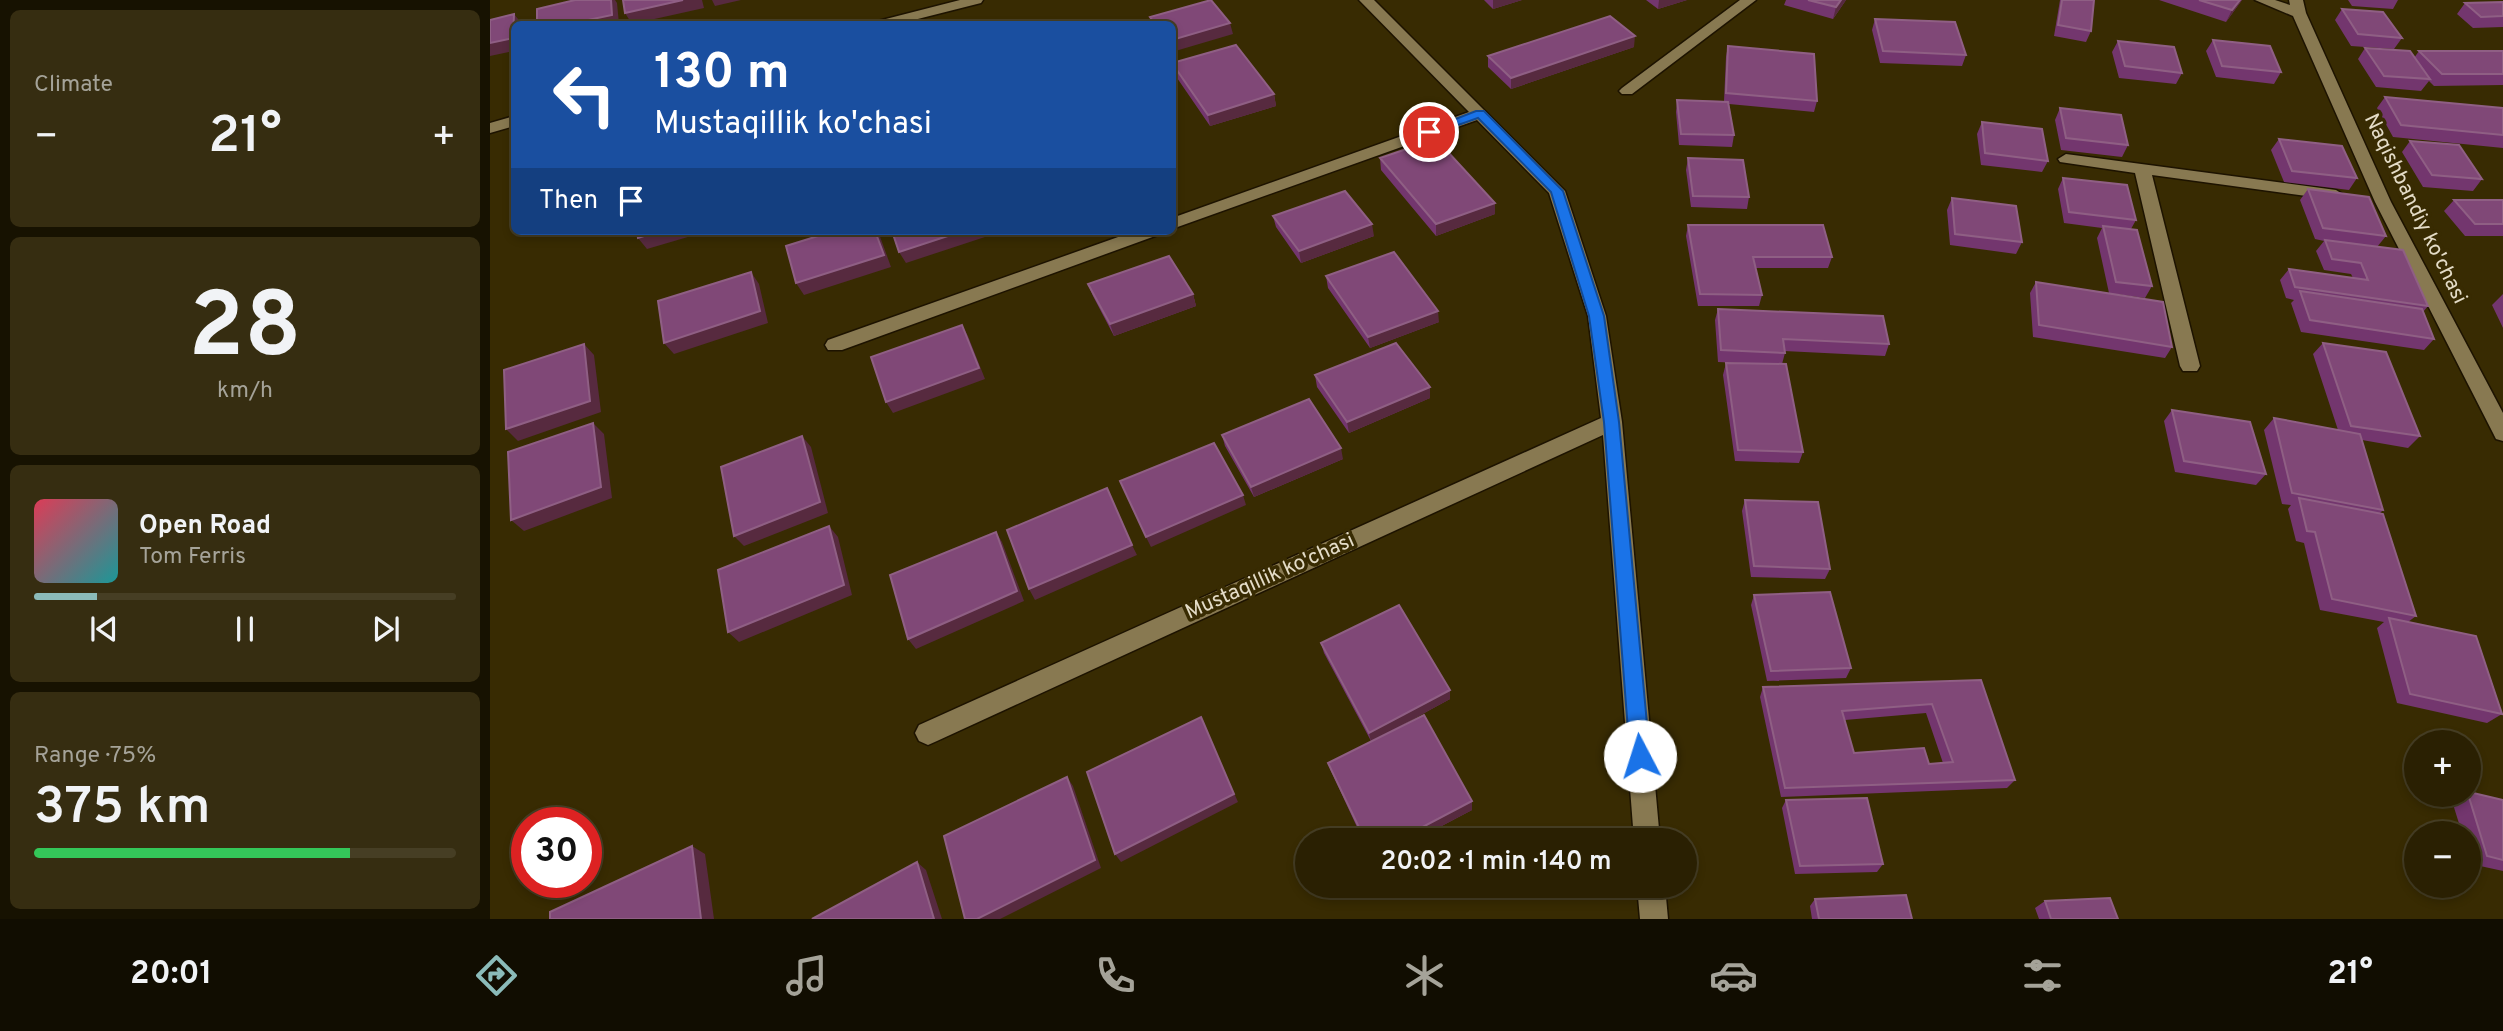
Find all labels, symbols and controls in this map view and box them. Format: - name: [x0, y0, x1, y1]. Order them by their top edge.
- text: 130 m: [654, 44, 790, 106]
- icon: left: [539, 49, 630, 140]
- text: Climate: [34, 71, 113, 100]
- pin: [1399, 102, 1459, 162]
- text: 21°: [208, 105, 282, 171]
- text: Mustaqillik ko'chasi: [654, 105, 932, 145]
- street label: Naqishbandiy ko'chasi: [2357, 109, 2473, 309]
- icon: arrive: [1410, 113, 1448, 151]
- text: −: [34, 114, 59, 163]
- text: +: [431, 114, 456, 163]
- icon: arrive: [612, 182, 650, 220]
- text: Then: [539, 185, 598, 218]
- text: 28: [189, 274, 301, 389]
- text: km/h: [217, 377, 273, 406]
- text: Open Road: [139, 510, 271, 543]
- street label: Mustaqillik ko'chasi: [1181, 528, 1359, 626]
- text: Tom Ferris: [139, 543, 246, 572]
- icon: previous: [85, 610, 123, 648]
- icon: pause: [226, 610, 264, 648]
- icon: next: [367, 610, 405, 648]
- position arrow: [1603, 719, 1677, 793]
- map controls: [2404, 730, 2481, 898]
- button: +: [2404, 730, 2481, 807]
- text: Range · 75%: [34, 742, 156, 771]
- text: 375 km: [34, 776, 211, 842]
- speed limit sign: 30: [511, 807, 602, 898]
- button: −: [2404, 821, 2481, 898]
- text: 20:02 · 1 min · 140 m: [1380, 846, 1612, 879]
- icon: directions: [472, 951, 521, 1000]
- icon: music: [782, 951, 831, 1000]
- icon: phone: [1091, 951, 1140, 1000]
- icon: climate: [1400, 951, 1449, 1000]
- icon: car: [1709, 951, 1758, 1000]
- icon: filters: [2018, 951, 2067, 1000]
- text: 20:01: [130, 955, 212, 995]
- text: 21°: [2327, 955, 2373, 995]

